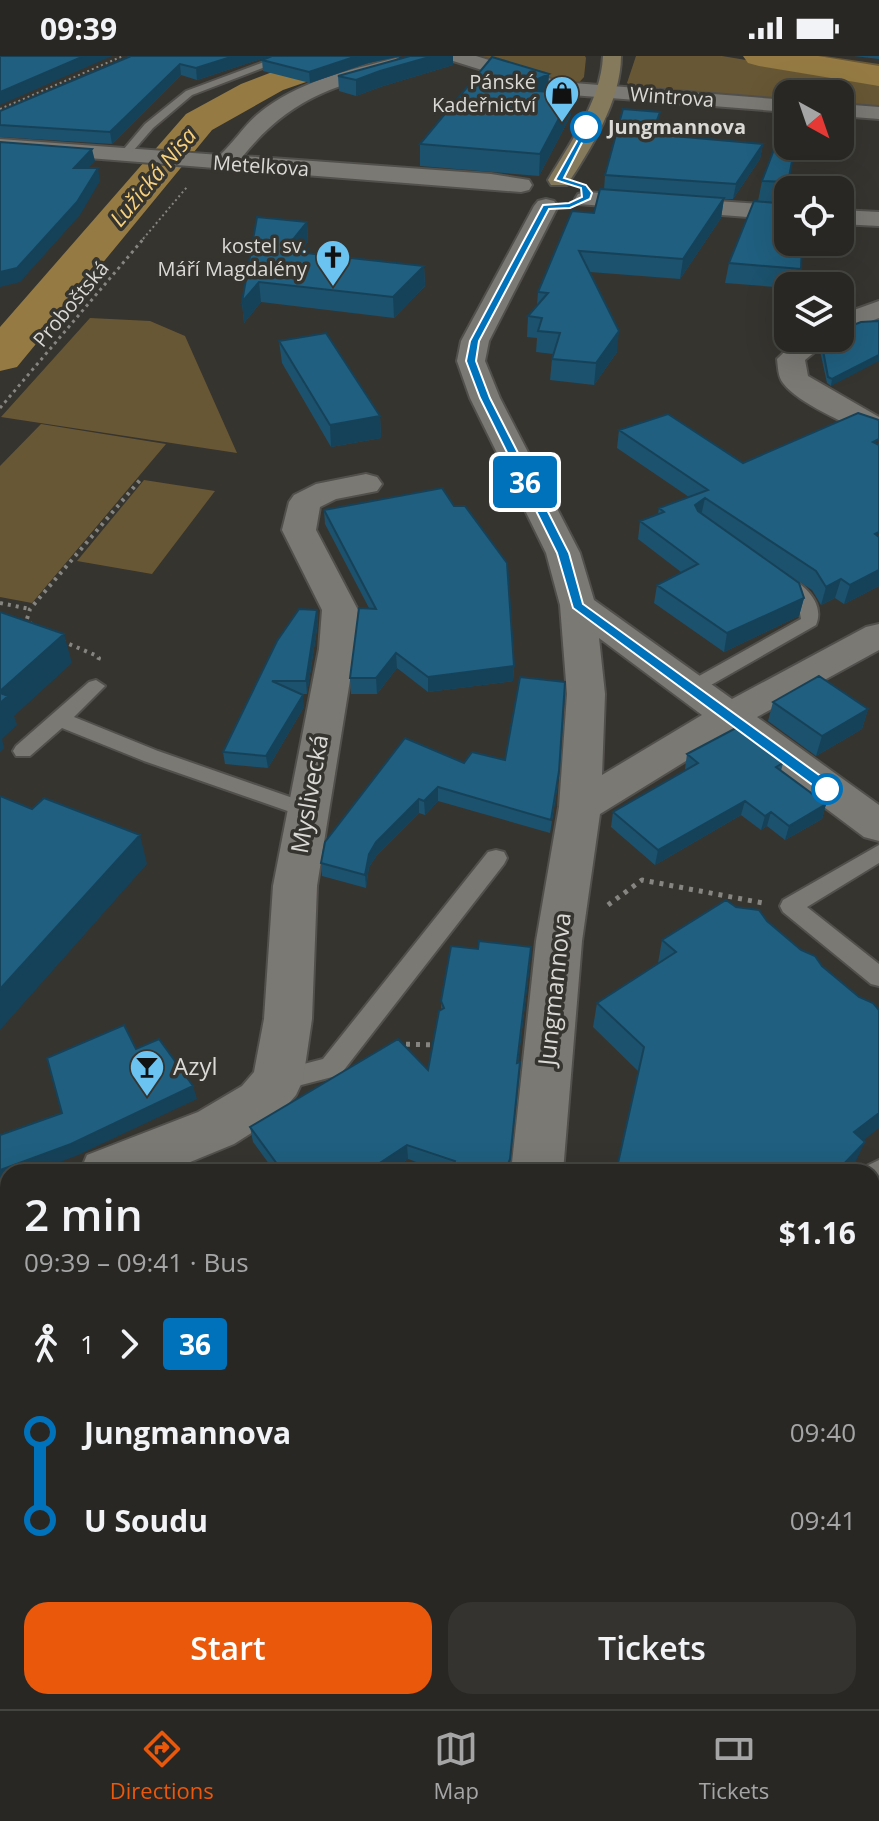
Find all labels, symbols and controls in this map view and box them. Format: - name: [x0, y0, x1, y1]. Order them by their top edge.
- text: 09:39: [40, 8, 117, 49]
- place label: Pánské Kadeřnictví: [432, 68, 537, 118]
- shop icon: Pánské Kadeřnictví: [543, 74, 581, 124]
- street label: Wintrova: [629, 80, 715, 113]
- north arrow: [774, 80, 854, 160]
- map controls: [774, 80, 854, 352]
- marker: Jungmannova: [571, 112, 601, 142]
- place label: Jungmannova: [606, 113, 746, 140]
- water label: Lužická Nisa: [102, 121, 202, 232]
- street label: Metelkova: [212, 149, 310, 182]
- button: locate: [774, 176, 854, 256]
- place label: kostel sv. Máří Magdalény: [158, 232, 308, 282]
- church icon: kostel sv. Máří Magdalény: [314, 238, 352, 288]
- street label: Proboštská: [27, 255, 114, 352]
- button: layers: [774, 272, 854, 352]
- line badge: 36: [489, 456, 561, 508]
- text: 36: [509, 463, 541, 501]
- street label: Myslivecká: [282, 732, 335, 856]
- unlabelled marker: [812, 774, 842, 804]
- street label: Jungmannova: [529, 911, 578, 1069]
- bar icon: Azyl: [128, 1048, 166, 1098]
- place label: Azyl: [173, 1049, 218, 1082]
- text: 2 min: [24, 1184, 143, 1244]
- text: $1.16: [779, 1212, 856, 1253]
- text: 09:39 – 09:41 · Bus: [24, 1244, 249, 1280]
- icon: walk: [24, 1322, 68, 1366]
- icon: forward: [107, 1322, 151, 1366]
- text: 36: [179, 1325, 211, 1363]
- text: 1: [80, 1326, 95, 1362]
- text: Jungmannova: [84, 1412, 291, 1453]
- text: 09:40: [790, 1414, 856, 1450]
- text: U Soudu: [84, 1500, 208, 1541]
- text: 09:41: [790, 1502, 856, 1538]
- button: Start: [24, 1602, 432, 1694]
- button: Tickets: [448, 1602, 856, 1694]
- tab: Directions: [110, 1727, 214, 1805]
- tab: Map: [434, 1727, 479, 1805]
- tab: Tickets: [699, 1727, 769, 1805]

